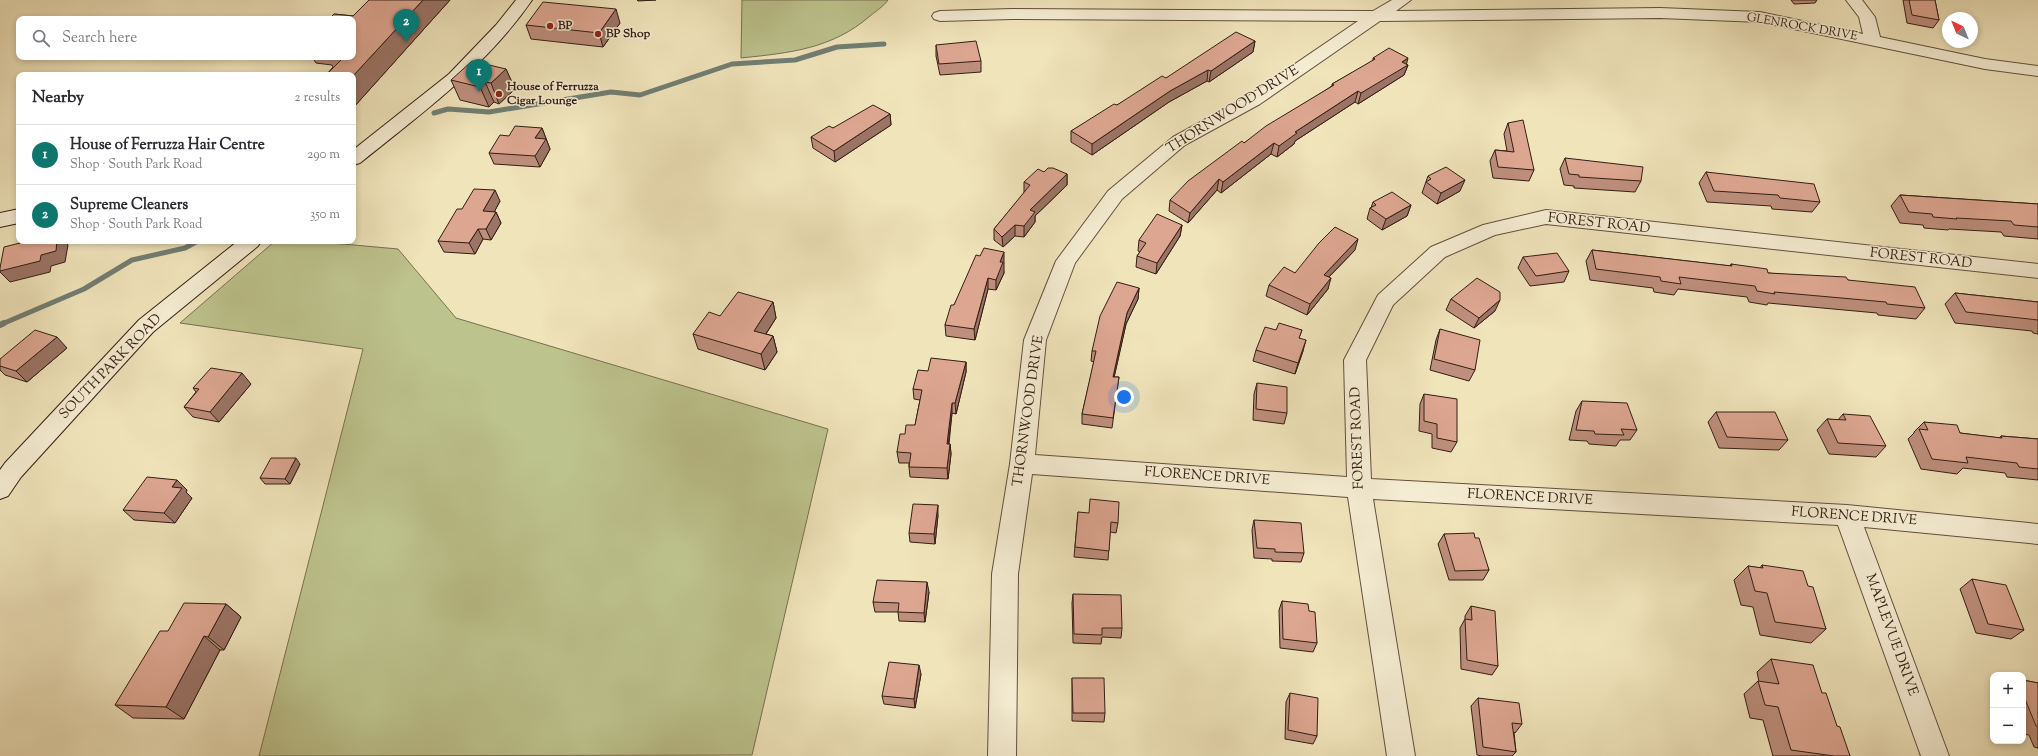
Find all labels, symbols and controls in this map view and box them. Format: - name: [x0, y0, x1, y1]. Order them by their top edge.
- street label: GLENROCK DRIVE: [1745, 8, 1860, 46]
- pin: 2: [393, 9, 419, 42]
- north arrow: [1942, 12, 1978, 48]
- search box: [16, 16, 356, 60]
- place label: BP: [557, 17, 573, 35]
- marker: BP: [545, 21, 555, 31]
- place label: BP Shop: [605, 25, 650, 43]
- icon: search: [30, 27, 52, 49]
- text: Search here: [62, 28, 137, 49]
- marker: BP Shop: [593, 29, 603, 39]
- pin: 1: [466, 59, 492, 92]
- street label: THORNWOOD DRIVE: [1163, 61, 1304, 159]
- place label: House of Ferruzza Cigar Lounge: [506, 78, 599, 110]
- text: Nearby: [32, 86, 84, 110]
- text: 2 results: [295, 89, 340, 107]
- marker: House of Ferruzza Cigar Lounge: [494, 89, 504, 99]
- text: House of Ferruzza Hair Centre: [70, 135, 265, 156]
- text: 1: [43, 146, 47, 164]
- text: 290 m: [307, 146, 340, 164]
- text: Shop · South Park Road: [70, 156, 202, 174]
- text: Supreme Cleaners: [70, 195, 188, 216]
- text: 2: [42, 206, 48, 224]
- text: 350 m: [310, 206, 340, 224]
- street label: FOREST ROAD: [1547, 209, 1651, 239]
- text: Shop · South Park Road: [70, 216, 202, 234]
- street label: FOREST ROAD: [1869, 244, 1973, 274]
- street label: SOUTH PARK ROAD: [55, 310, 167, 424]
- street label: THORNWOOD DRIVE: [1008, 333, 1050, 488]
- street label: FOREST ROAD: [1346, 386, 1370, 490]
- your location: [1114, 387, 1134, 407]
- street label: FLORENCE DRIVE: [1143, 463, 1271, 491]
- street label: FLORENCE DRIVE: [1467, 485, 1594, 511]
- street label: FLORENCE DRIVE: [1790, 503, 1918, 531]
- street label: MAPLEVUE DRIVE: [1860, 571, 1923, 699]
- map controls: [1990, 672, 2026, 744]
- button: +: [1990, 672, 2026, 708]
- button: −: [1990, 708, 2026, 744]

